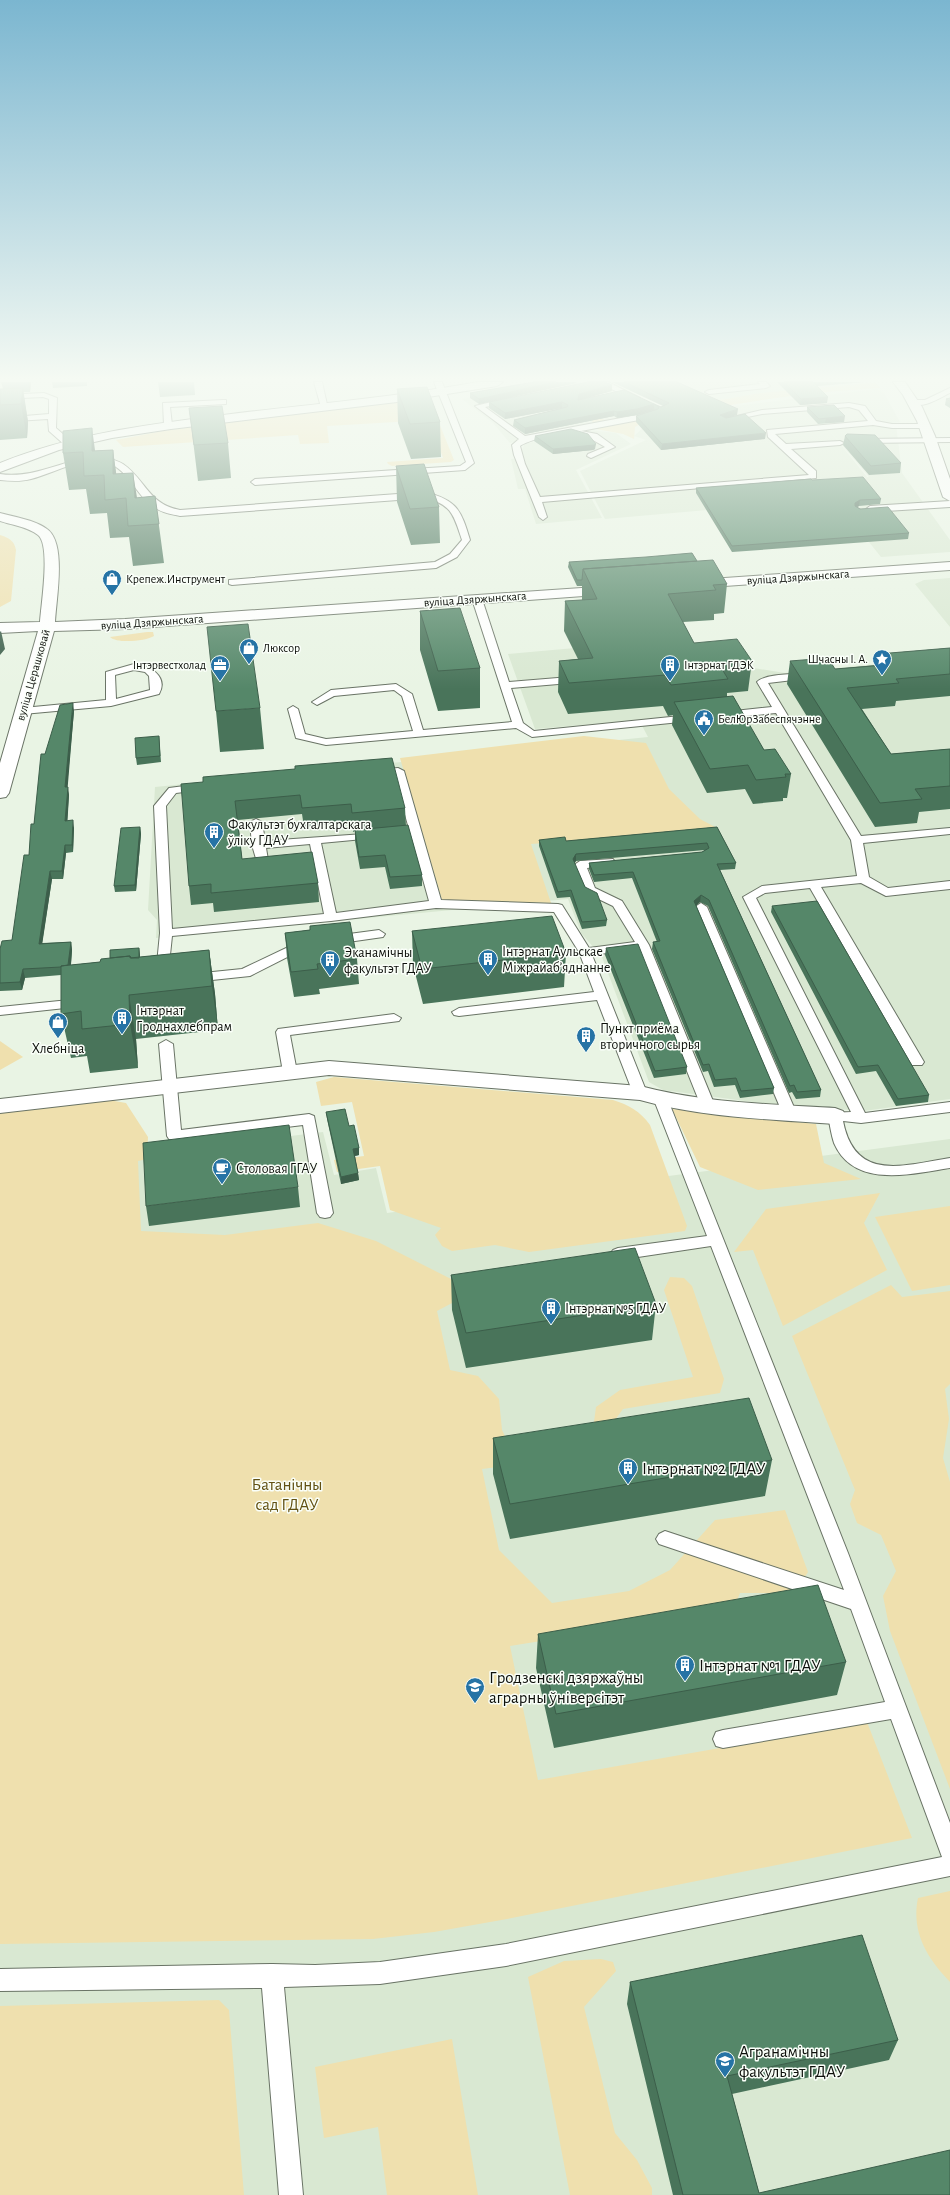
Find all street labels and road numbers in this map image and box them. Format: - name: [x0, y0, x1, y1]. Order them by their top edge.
- street label: вуліца Дзяржынскага: [746, 567, 850, 588]
- street label: вуліца Дзяржынскага: [423, 589, 527, 610]
- street label: вуліца Дзяржынскага: [100, 612, 204, 633]
- street label: вуліца Церашковай: [14, 628, 53, 722]

